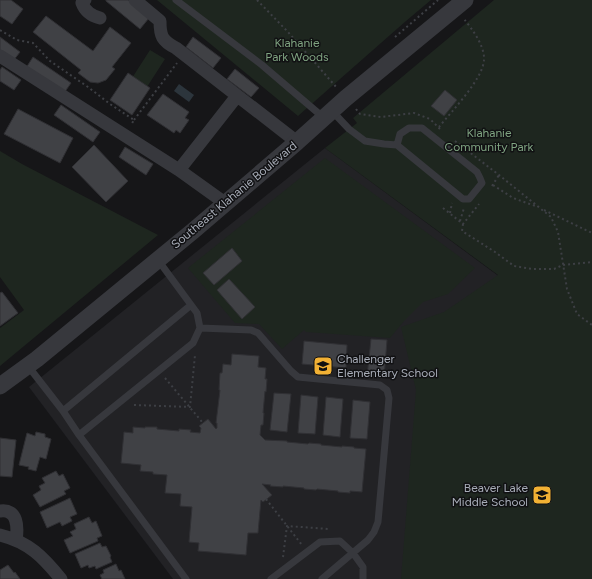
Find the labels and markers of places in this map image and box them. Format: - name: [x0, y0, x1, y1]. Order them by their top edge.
- place label: Challenger Elementary School: [337, 352, 438, 380]
- school or university icon: Challenger Elementary School: [312, 355, 334, 377]
- place label: Beaver Lake Middle School: [452, 481, 528, 509]
- school or university icon: Beaver Lake Middle School: [531, 484, 553, 506]

